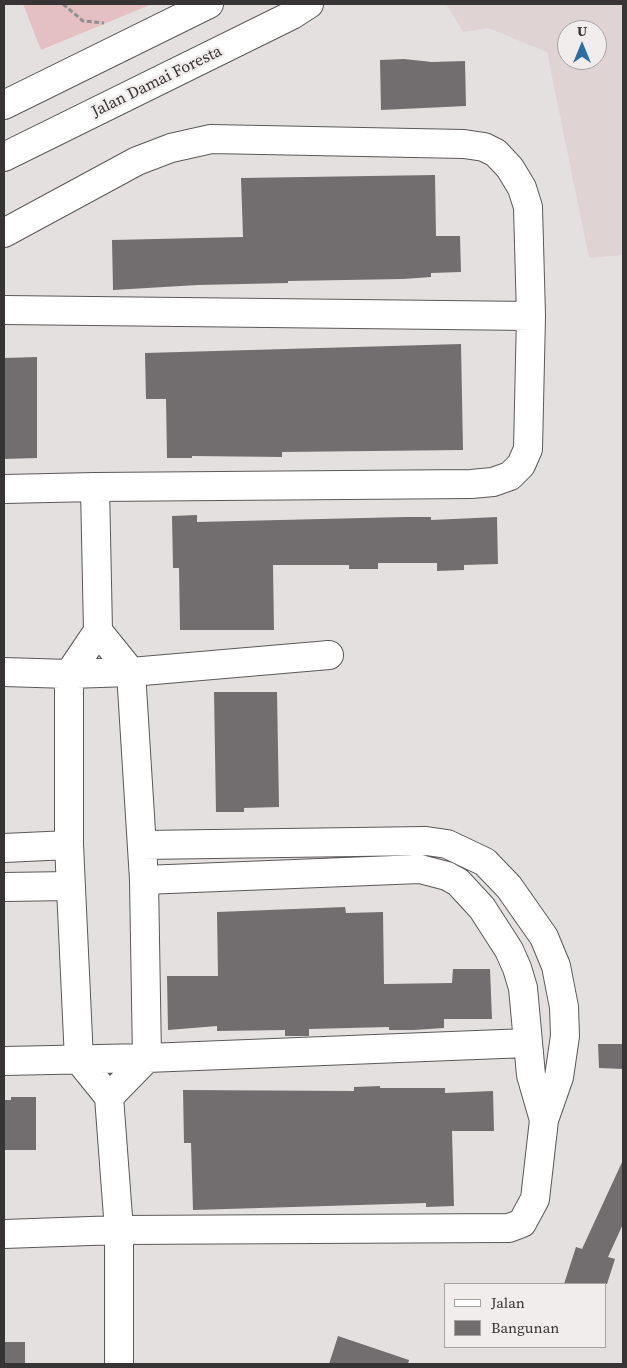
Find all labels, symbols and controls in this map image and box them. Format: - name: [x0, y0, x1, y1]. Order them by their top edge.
- north arrow: [557, 20, 607, 70]
- text: U: [577, 21, 587, 41]
- street label: Jalan Damai Foresta: [89, 42, 225, 122]
- legend: [444, 1283, 607, 1348]
- text: Jalan: [491, 1292, 525, 1313]
- text: Bangunan: [491, 1317, 559, 1338]

